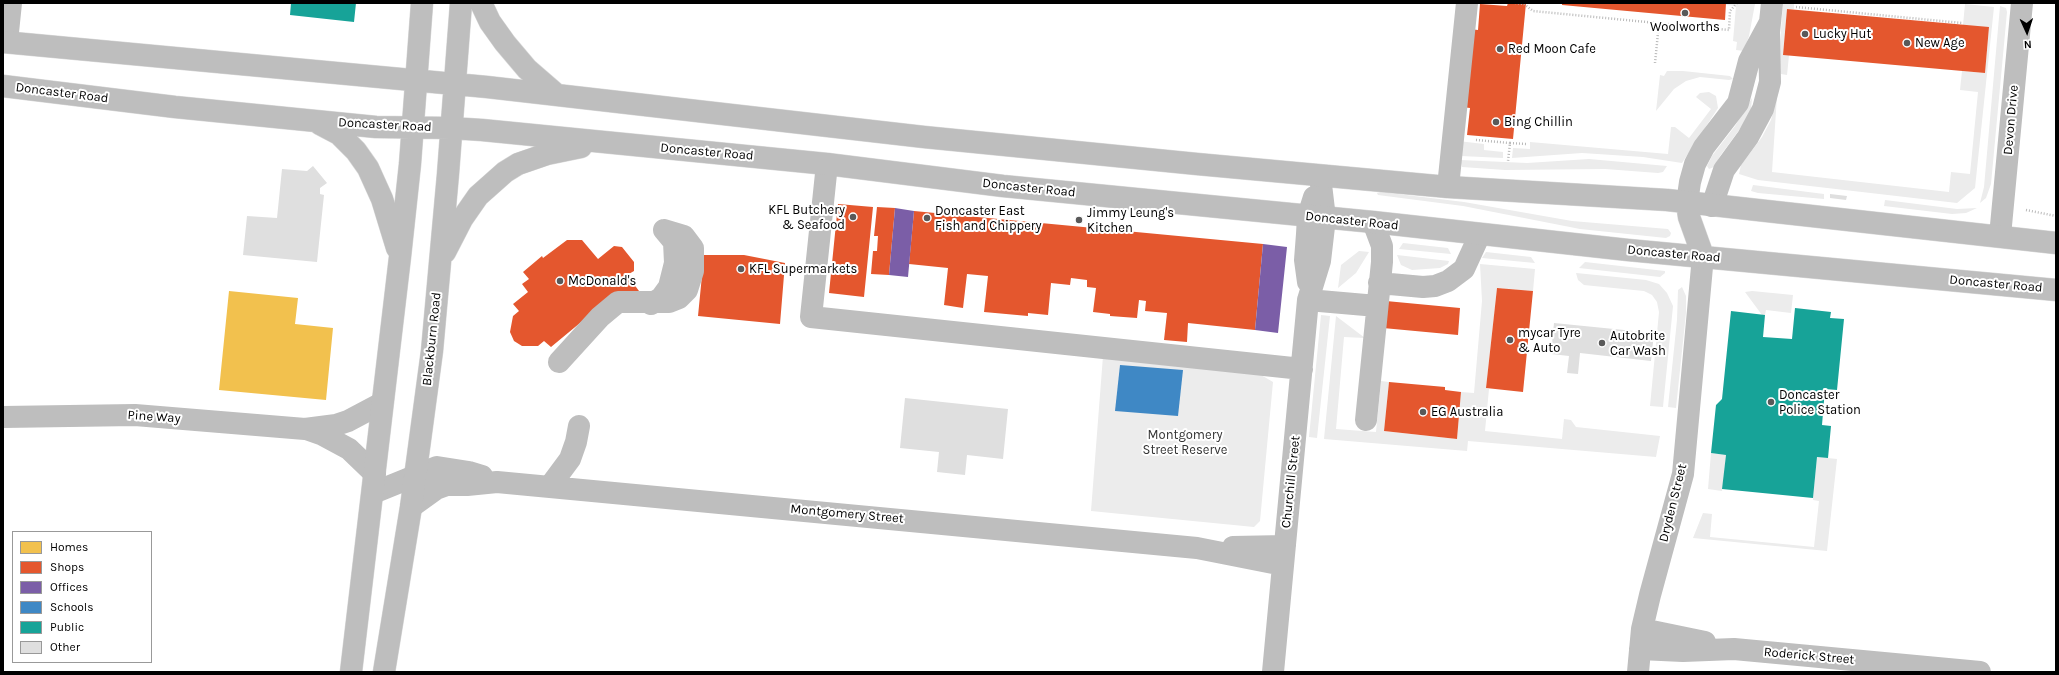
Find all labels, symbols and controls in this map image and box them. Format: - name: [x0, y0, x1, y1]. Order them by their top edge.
- marker: Woolworths: [1680, 8, 1690, 18]
- north arrow: [2007, 12, 2047, 52]
- place label: Woolworths: [1650, 19, 1720, 35]
- place label: Lucky Hut: [1813, 26, 1871, 42]
- marker: Lucky Hut: [1800, 29, 1810, 39]
- place label: New Age: [1915, 35, 1965, 51]
- marker: New Age: [1902, 38, 1912, 48]
- text: N: [2023, 38, 2032, 51]
- place label: Red Moon Cafe: [1508, 41, 1596, 57]
- marker: Red Moon Cafe: [1495, 44, 1505, 54]
- street label: Doncaster Road: [15, 80, 109, 106]
- street label: Devon Drive: [2000, 84, 2022, 156]
- place label: Bing Chillin: [1504, 114, 1573, 130]
- street label: Doncaster Road: [338, 115, 432, 135]
- marker: Bing Chillin: [1491, 117, 1501, 127]
- street label: Doncaster Road: [660, 140, 754, 164]
- street label: Doncaster Road: [982, 175, 1076, 201]
- place label: KFL Butchery & Seafood: [768, 202, 845, 233]
- place label: Doncaster East Fish and Chippery: [935, 203, 1042, 234]
- place label: Jimmy Leung's Kitchen: [1087, 205, 1174, 236]
- street label: Doncaster Road: [1305, 208, 1399, 234]
- marker: KFL Butchery & Seafood: [848, 212, 858, 222]
- marker: Doncaster East Fish and Chippery: [922, 213, 932, 223]
- marker: Jimmy Leung's Kitchen: [1074, 215, 1084, 225]
- street label: Doncaster Road: [1627, 242, 1721, 266]
- place label: KFL Supermarkets: [749, 261, 857, 277]
- marker: KFL Supermarkets: [736, 264, 746, 274]
- street label: Doncaster Road: [1949, 272, 2043, 296]
- place label: McDonald's: [568, 273, 636, 289]
- marker: McDonald's: [555, 276, 565, 286]
- street label: Blackburn Road: [419, 291, 445, 387]
- place label: mycar Tyre & Auto: [1518, 325, 1581, 356]
- place label: Autobrite Car Wash: [1610, 328, 1666, 359]
- marker: mycar Tyre & Auto: [1505, 335, 1515, 345]
- marker: Autobrite Car Wash: [1597, 338, 1607, 348]
- place label: Doncaster Police Station: [1779, 387, 1861, 418]
- marker: Doncaster Police Station: [1766, 397, 1776, 407]
- place label: EG Australia: [1431, 404, 1503, 420]
- street label: Pine Way: [127, 407, 181, 427]
- marker: EG Australia: [1418, 407, 1428, 417]
- park label: Montgomery Street Reserve: [1143, 427, 1227, 458]
- street label: Churchill Street: [1278, 435, 1304, 529]
- street label: Dryden Street: [1656, 462, 1690, 544]
- street label: Montgomery Street: [790, 501, 904, 527]
- legend: [12, 531, 152, 663]
- text: Homes: [50, 540, 88, 554]
- text: Shops: [50, 560, 84, 574]
- text: Offices: [50, 580, 88, 594]
- text: Schools: [50, 600, 93, 614]
- text: Public: [50, 620, 84, 634]
- text: Other: [50, 640, 80, 654]
- street label: Roderick Street: [1763, 644, 1855, 668]

